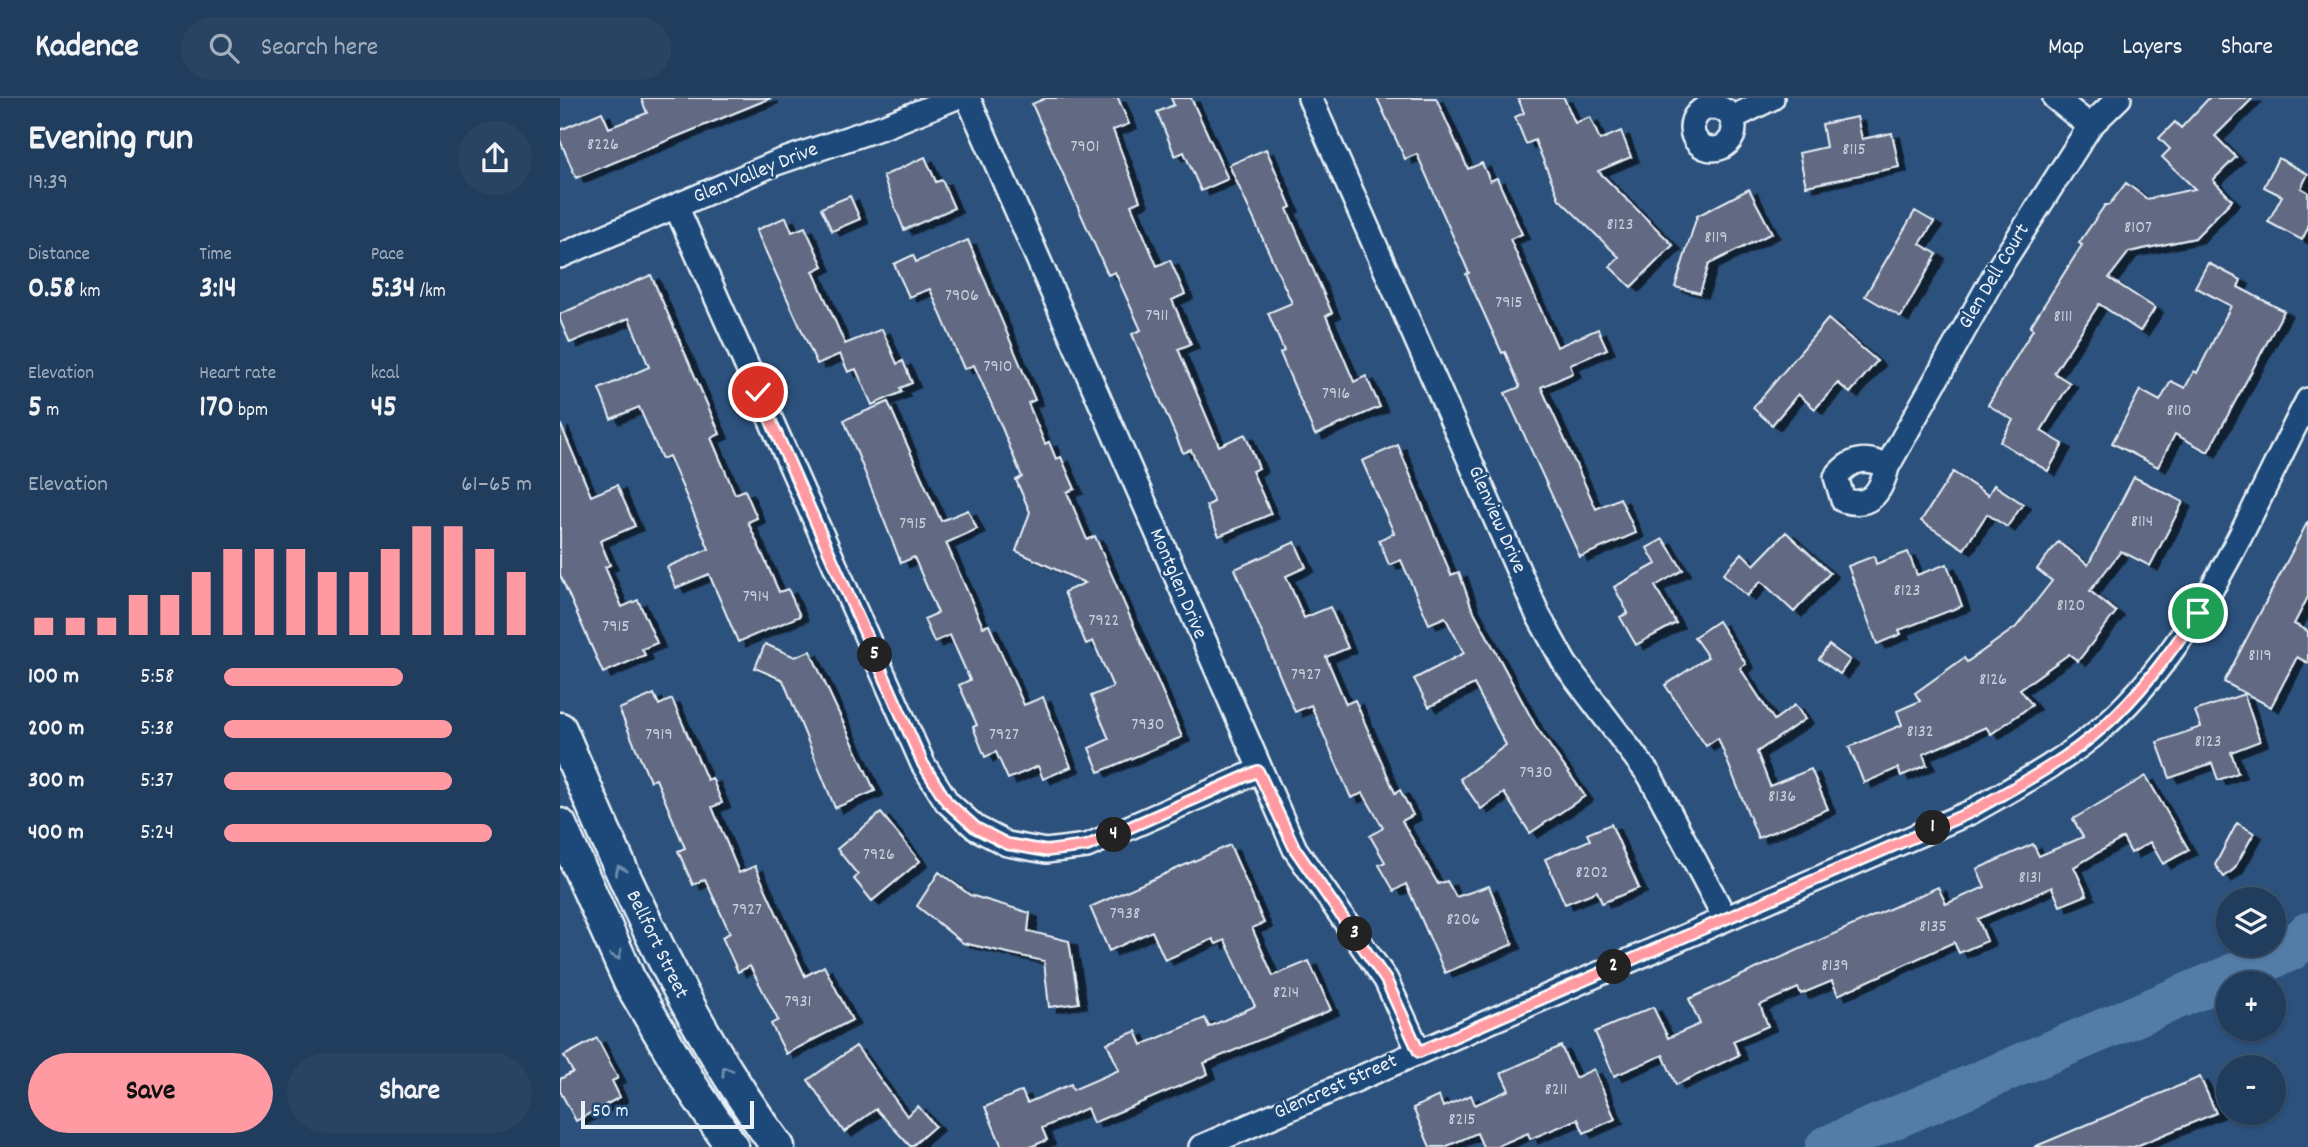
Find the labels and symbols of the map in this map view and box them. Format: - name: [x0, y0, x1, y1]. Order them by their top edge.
- house number: 8226: [587, 133, 619, 158]
- street label: Glen Valley Drive: [689, 135, 823, 213]
- house number: 7901: [1071, 135, 1099, 160]
- house number: 8115: [1842, 138, 1866, 163]
- house number: 8123: [1606, 213, 1634, 238]
- house number: 8107: [2124, 216, 2152, 241]
- street label: Glen Dell Court: [1952, 218, 2039, 336]
- house number: 8119: [1704, 226, 1728, 251]
- house number: 7906: [945, 284, 979, 309]
- house number: 7915: [1495, 291, 1523, 316]
- house number: 7911: [1145, 304, 1169, 329]
- house number: 8111: [2053, 305, 2073, 330]
- house number: 7910: [984, 355, 1012, 380]
- pin: [728, 362, 788, 422]
- house number: 7916: [1322, 382, 1350, 407]
- house number: 8110: [2167, 399, 2191, 424]
- street label: Glenview Drive: [1459, 461, 1533, 579]
- house number: 8114: [2131, 510, 2153, 535]
- house number: 7915: [899, 512, 927, 537]
- street label: Montglen Drive: [1140, 524, 1214, 644]
- house number: 8123: [1893, 579, 1921, 604]
- pin: [2168, 583, 2228, 643]
- house number: 7914: [743, 585, 769, 610]
- house number: 8120: [2057, 594, 2085, 619]
- house number: 7922: [1089, 609, 1119, 634]
- house number: 7915: [602, 615, 630, 640]
- pin: 5: [858, 638, 892, 672]
- house number: 8119: [2248, 644, 2272, 669]
- house number: 7927: [1291, 663, 1321, 688]
- house number: 8126: [1979, 668, 2007, 693]
- house number: 7930: [1132, 713, 1164, 738]
- house number: 8132: [1906, 720, 1934, 745]
- house number: 7919: [645, 723, 673, 748]
- house number: 7927: [989, 723, 1019, 748]
- house number: 8123: [2194, 730, 2222, 755]
- house number: 7930: [1520, 761, 1552, 786]
- house number: 8136: [1768, 785, 1796, 810]
- pin: 1: [1916, 810, 1950, 846]
- pin: 4: [1096, 818, 1132, 852]
- house number: 7926: [863, 843, 895, 868]
- house number: 8202: [1576, 861, 1608, 886]
- one-way arrow: [614, 864, 628, 877]
- house number: 8131: [2018, 866, 2042, 891]
- street label: Bellfort Street: [617, 886, 695, 1005]
- house number: 7927: [732, 898, 762, 923]
- house number: 7938: [1110, 902, 1140, 927]
- house number: 8206: [1446, 908, 1480, 933]
- house number: 8135: [1919, 915, 1947, 940]
- pin: 3: [1338, 916, 1372, 952]
- one-way arrow: [609, 948, 623, 960]
- pin: 2: [1596, 950, 1632, 984]
- house number: 8139: [1821, 954, 1849, 979]
- house number: 8214: [1273, 981, 1299, 1006]
- house number: 7931: [784, 990, 812, 1015]
- street label: Glencrest Street: [1269, 1047, 1403, 1129]
- one-way arrow: [721, 1065, 734, 1078]
- house number: 8211: [1545, 1078, 1567, 1103]
- scale bar: [581, 1098, 754, 1130]
- house number: 8215: [1448, 1108, 1476, 1133]

